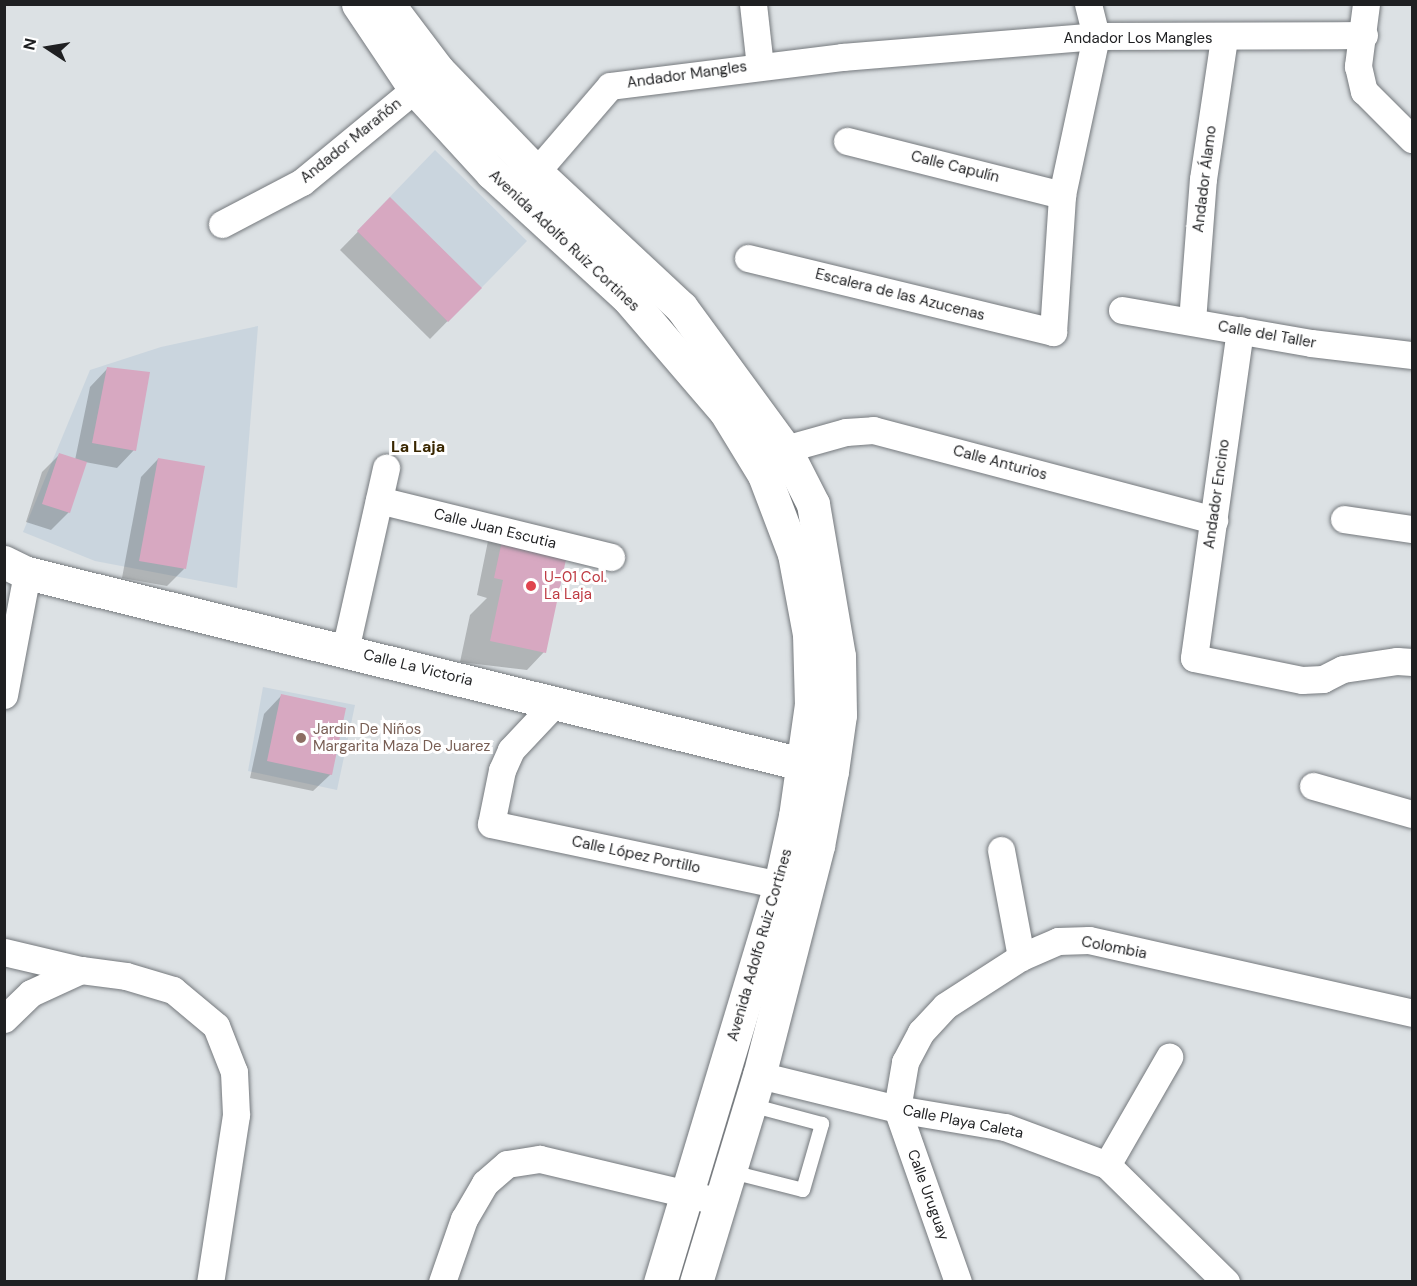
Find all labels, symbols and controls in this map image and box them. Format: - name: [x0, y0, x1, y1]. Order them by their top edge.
- north arrow: [18, 18, 78, 78]
- street label: Andador Los Mangles: [1063, 30, 1213, 48]
- text: N: [18, 36, 41, 52]
- street label: Andador Mangles: [626, 58, 748, 92]
- street label: Andador Marañón: [297, 95, 405, 187]
- street label: Andador Álamo: [1190, 124, 1220, 234]
- street label: Calle Capulín: [909, 147, 1001, 187]
- street label: Avenida Adolfo Ruiz Cortines: [485, 166, 643, 316]
- street label: Escalera de las Azucenas: [813, 265, 987, 325]
- street label: Calle del Taller: [1216, 317, 1318, 353]
- district label: La Laja: [391, 437, 445, 457]
- street label: Andador Encino: [1200, 438, 1234, 550]
- street label: Calle Anturios: [951, 442, 1049, 484]
- street label: Calle Juan Escutia: [432, 505, 558, 553]
- place label: U-01 Col. La Laja: [544, 568, 607, 603]
- marker: U-01 Col. La Laja: [522, 577, 540, 595]
- street label: Calle La Victoria: [361, 646, 475, 690]
- place label: Jardin De Niños Margarita Maza De Juarez: [313, 720, 490, 755]
- marker: Jardin De Niños Margarita Maza De Juarez: [294, 731, 308, 745]
- street label: Calle López Portillo: [570, 833, 702, 877]
- street label: Avenida Adolfo Ruiz Cortines: [724, 847, 796, 1043]
- street label: Colombia: [1080, 933, 1148, 963]
- street label: Calle Playa Caleta: [901, 1101, 1025, 1143]
- street label: Calle Uruguay: [903, 1147, 953, 1243]

